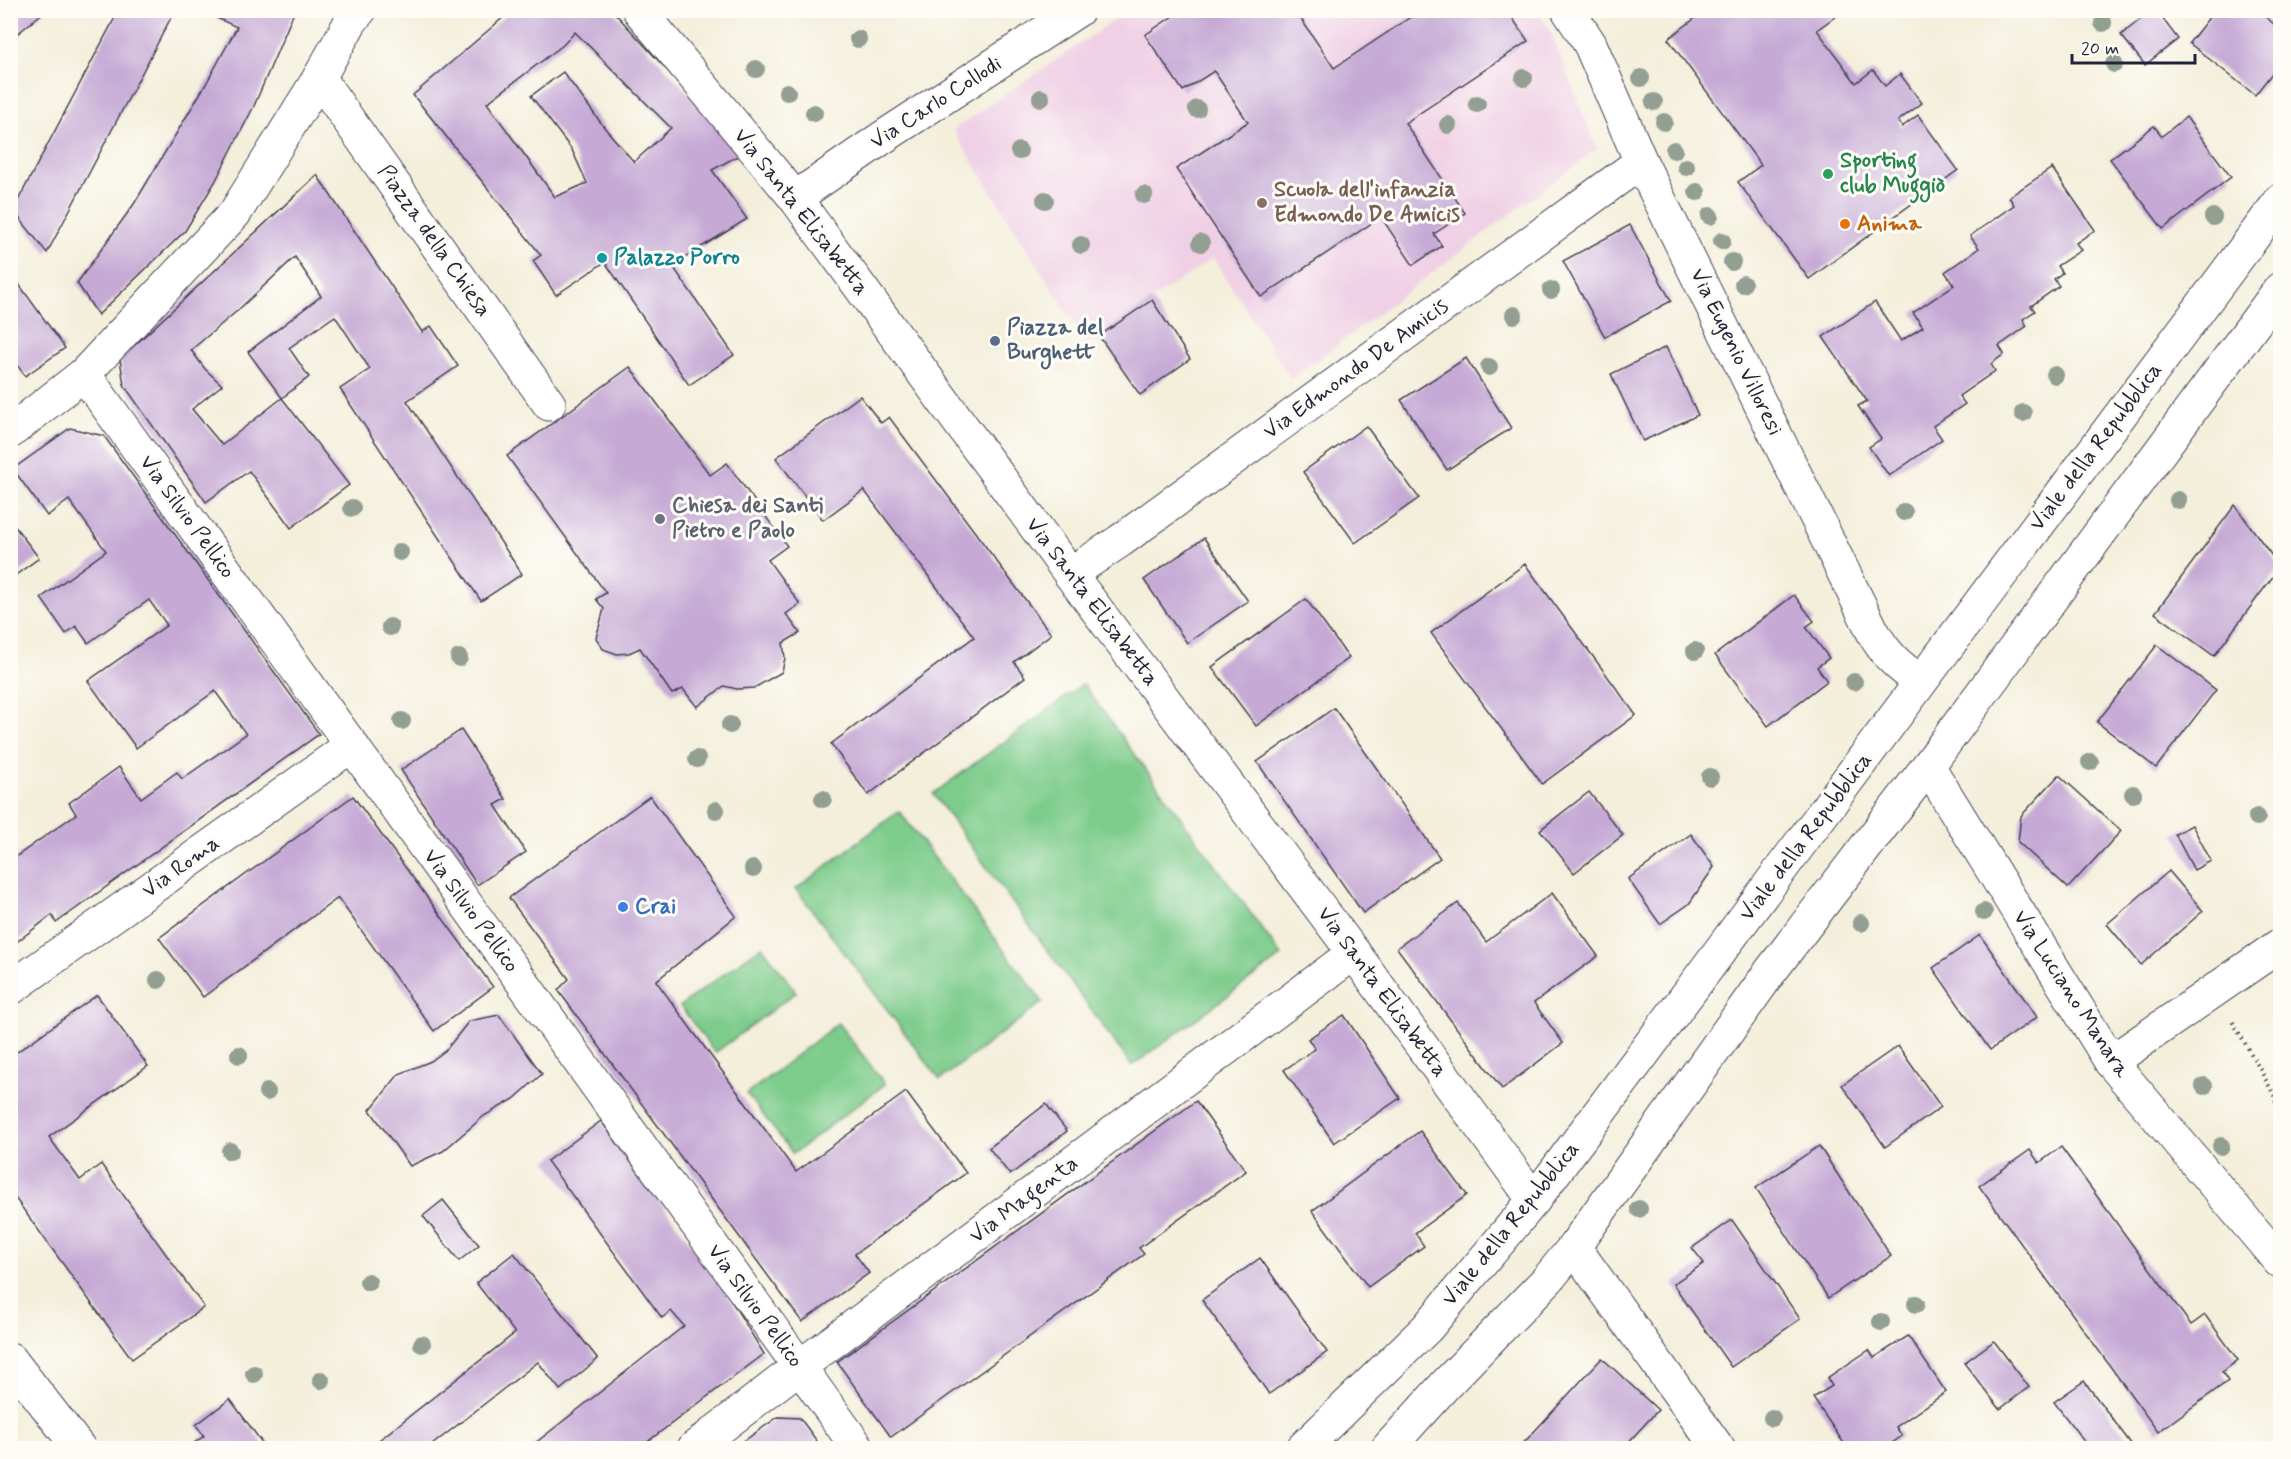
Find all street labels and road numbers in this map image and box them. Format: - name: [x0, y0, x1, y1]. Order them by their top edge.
- street label: Via Carlo Collodi: [865, 50, 1007, 156]
- street label: Via Santa Elisabetta: [727, 123, 875, 301]
- street label: Piazza della Chiesa: [371, 159, 497, 323]
- street label: Via Eugenio Villoresi: [1682, 264, 1789, 441]
- street label: Via Edmondo De Amicis: [1258, 292, 1455, 446]
- street label: Viale della Repubblica: [2023, 357, 2169, 537]
- street label: Via Silvio Pellico: [133, 450, 241, 584]
- street label: Via Santa Elisabetta: [1019, 512, 1165, 692]
- street label: Viale della Repubblica: [1733, 747, 1879, 927]
- street label: Via Roma: [137, 829, 225, 905]
- street label: Via Silvio Pellico: [417, 844, 525, 978]
- street label: Via Santa Elisabetta: [1311, 901, 1453, 1083]
- street label: Via Luciano Manara: [2006, 905, 2136, 1084]
- street label: Viale della Repubblica: [1436, 1136, 1586, 1312]
- street label: Via Magenta: [964, 1150, 1086, 1253]
- street label: Via Silvio Pellico: [701, 1239, 809, 1373]

